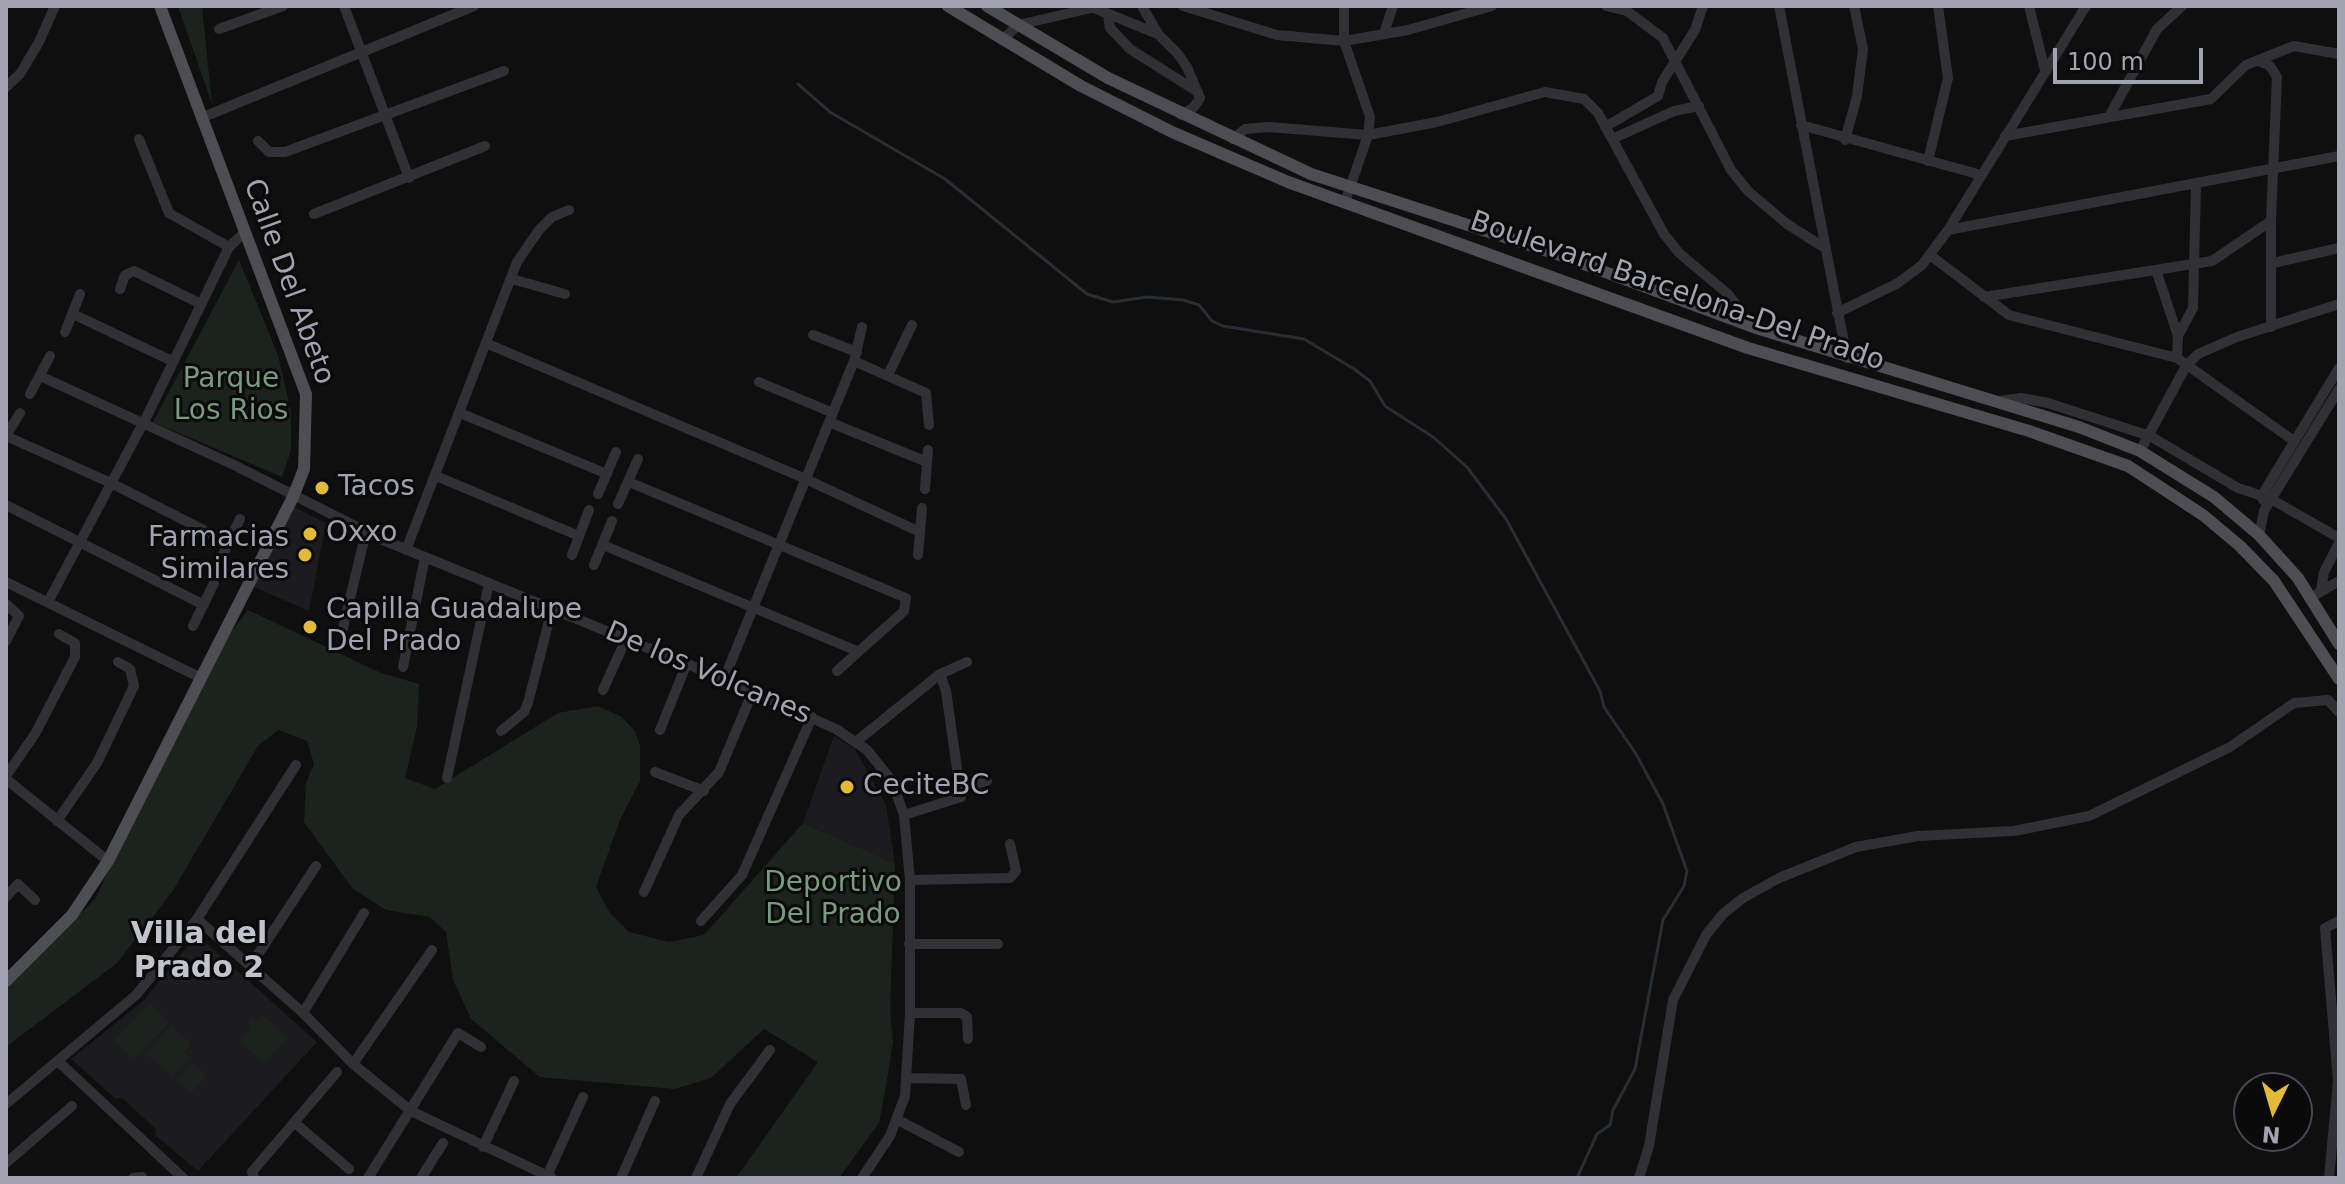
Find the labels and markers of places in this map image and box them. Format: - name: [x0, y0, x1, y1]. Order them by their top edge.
- place label: Tacos: [338, 471, 415, 505]
- marker: Tacos: [313, 479, 331, 497]
- place label: Oxxo: [326, 517, 397, 551]
- place label: Farmacias Similares: [148, 522, 289, 588]
- marker: Oxxo: [301, 525, 319, 543]
- marker: Farmacias Similares: [296, 546, 314, 564]
- place label: Capilla Guadalupe Del Prado: [326, 594, 582, 660]
- marker: Capilla Guadalupe Del Prado: [301, 618, 319, 636]
- place label: CeciteBC: [863, 770, 989, 804]
- marker: CeciteBC: [838, 778, 856, 796]

